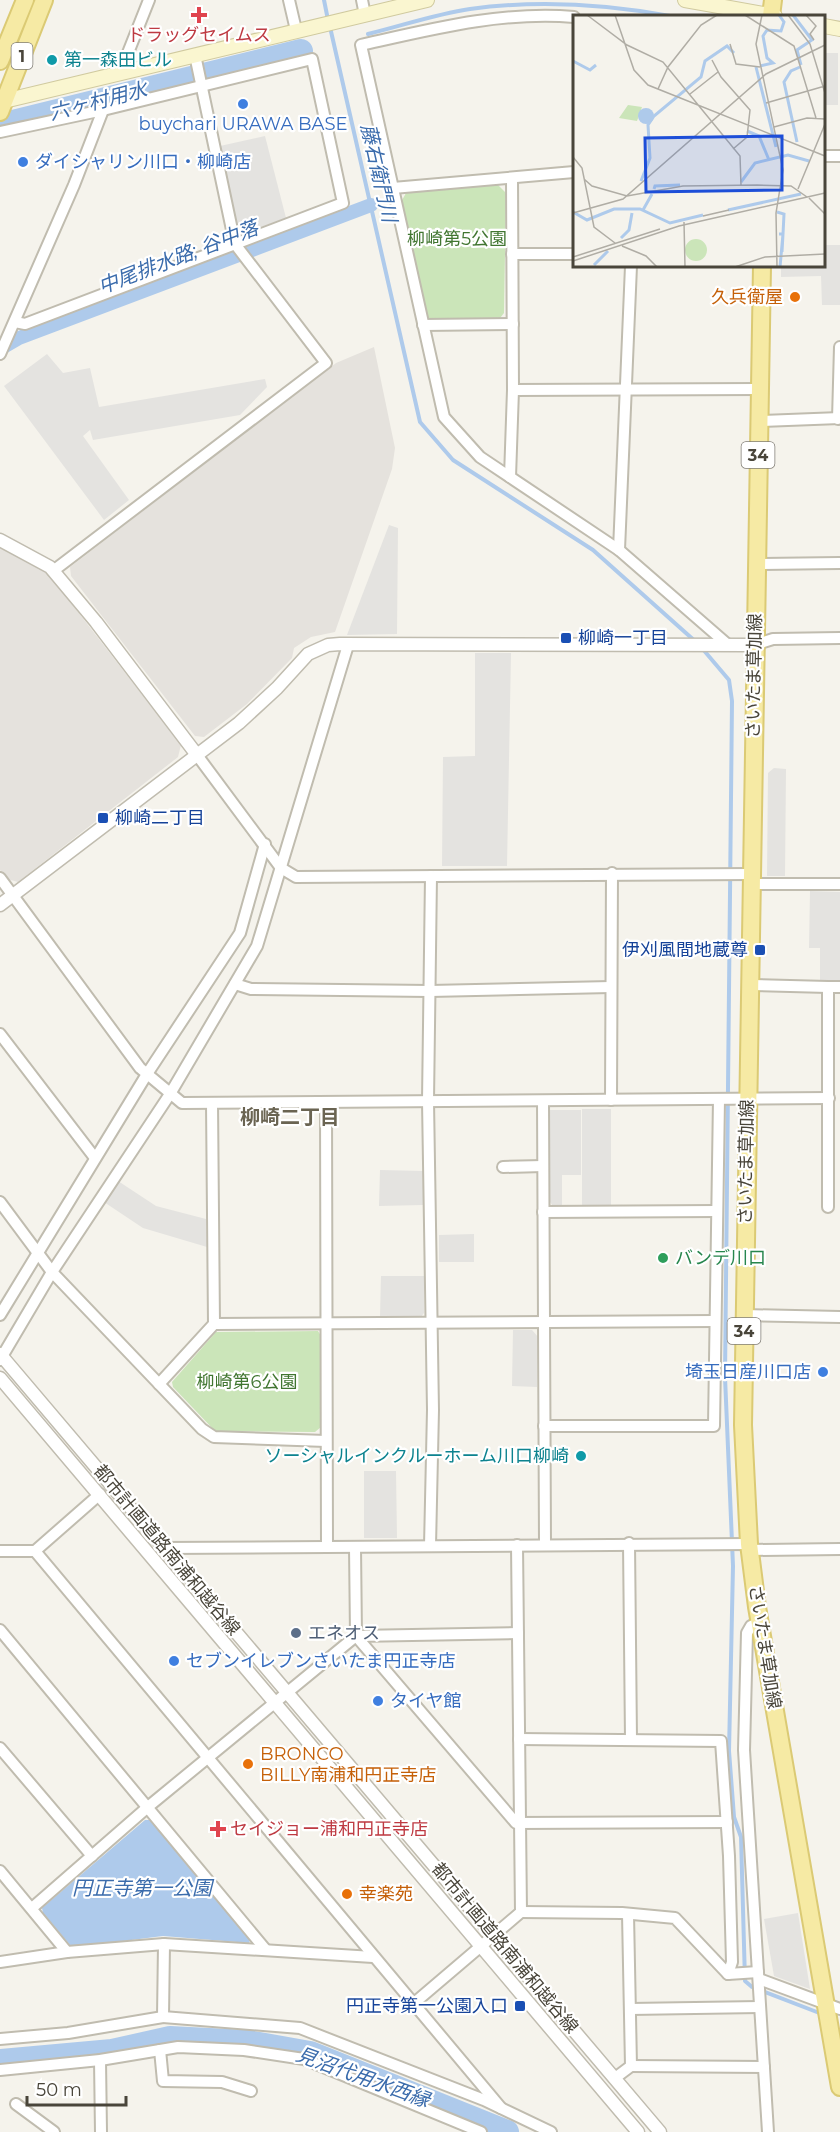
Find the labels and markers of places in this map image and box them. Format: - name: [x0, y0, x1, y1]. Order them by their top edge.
- marker: ドラッグセイムス: [192, 8, 206, 22]
- place label: ドラッグセイムス: [127, 24, 271, 46]
- place label: 第一森田ビル: [64, 49, 172, 71]
- marker: 第一森田ビル: [45, 53, 59, 67]
- marker: buychari URAWA BASE: [236, 97, 250, 111]
- place label: buychari URAWA BASE: [138, 113, 348, 135]
- place label: ダイシャリン川口・柳崎店: [35, 151, 251, 173]
- marker: ダイシャリン川口・柳崎店: [16, 155, 30, 169]
- place label: 久兵衛屋: [711, 286, 783, 308]
- marker: 久兵衛屋: [788, 290, 802, 304]
- place label: 柳崎一丁目: [578, 627, 668, 649]
- marker: 柳崎一丁目: [559, 631, 573, 645]
- place label: 柳崎二丁目: [115, 807, 205, 829]
- marker: 柳崎二丁目: [96, 811, 110, 825]
- place label: 伊刈風間地蔵尊: [622, 939, 748, 961]
- marker: 伊刈風間地蔵尊: [753, 943, 767, 957]
- place label: バンデ川口: [675, 1247, 766, 1269]
- marker: バンデ川口: [656, 1251, 670, 1265]
- place label: 埼玉日産川口店: [685, 1361, 811, 1383]
- marker: 埼玉日産川口店: [816, 1365, 830, 1379]
- place label: ソーシャルインクルーホーム川口柳崎: [264, 1445, 569, 1467]
- marker: ソーシャルインクルーホーム川口柳崎: [574, 1449, 588, 1463]
- place label: エネオス: [308, 1622, 380, 1644]
- marker: エネオス: [289, 1626, 303, 1640]
- place label: セブンイレブンさいたま円正寺店: [186, 1650, 455, 1672]
- marker: セブンイレブンさいたま円正寺店: [167, 1654, 181, 1668]
- place label: タイヤ館: [390, 1690, 461, 1712]
- marker: タイヤ館: [371, 1694, 385, 1708]
- place label: BRONCO BILLY南浦和円正寺店: [260, 1743, 436, 1786]
- marker: BRONCO BILLY南浦和円正寺店: [241, 1757, 255, 1771]
- place label: セイジョー浦和円正寺店: [230, 1818, 428, 1840]
- marker: セイジョー浦和円正寺店: [211, 1822, 225, 1836]
- place label: 幸楽苑: [359, 1883, 413, 1905]
- marker: 幸楽苑: [340, 1887, 354, 1901]
- place label: 円正寺第一公園入口: [346, 1995, 508, 2017]
- marker: 円正寺第一公園入口: [513, 1999, 527, 2013]

